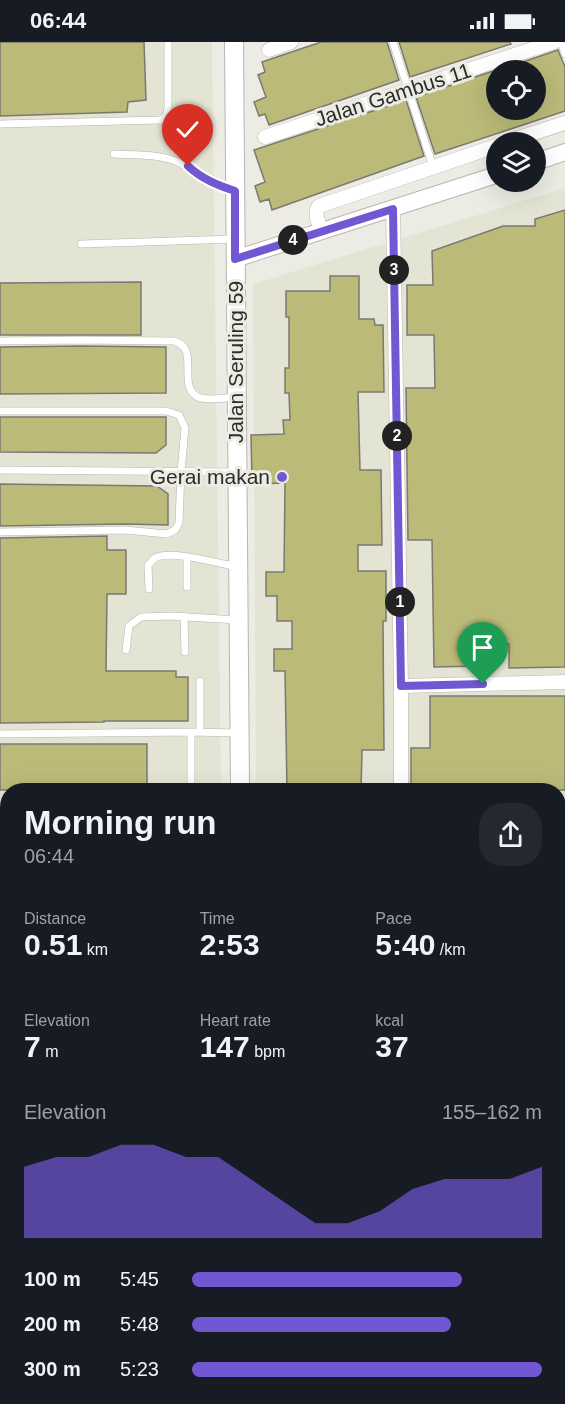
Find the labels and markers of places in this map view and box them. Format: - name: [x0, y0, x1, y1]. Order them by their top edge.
- pin: [162, 104, 213, 166]
- pin: 4: [278, 225, 308, 255]
- pin: 3: [379, 255, 409, 285]
- pin: 2: [382, 421, 412, 451]
- place label: Gerai makan: [150, 465, 270, 488]
- marker: Gerai makan: [275, 470, 289, 484]
- pin: 1: [385, 587, 415, 617]
- pin: [457, 622, 508, 684]

